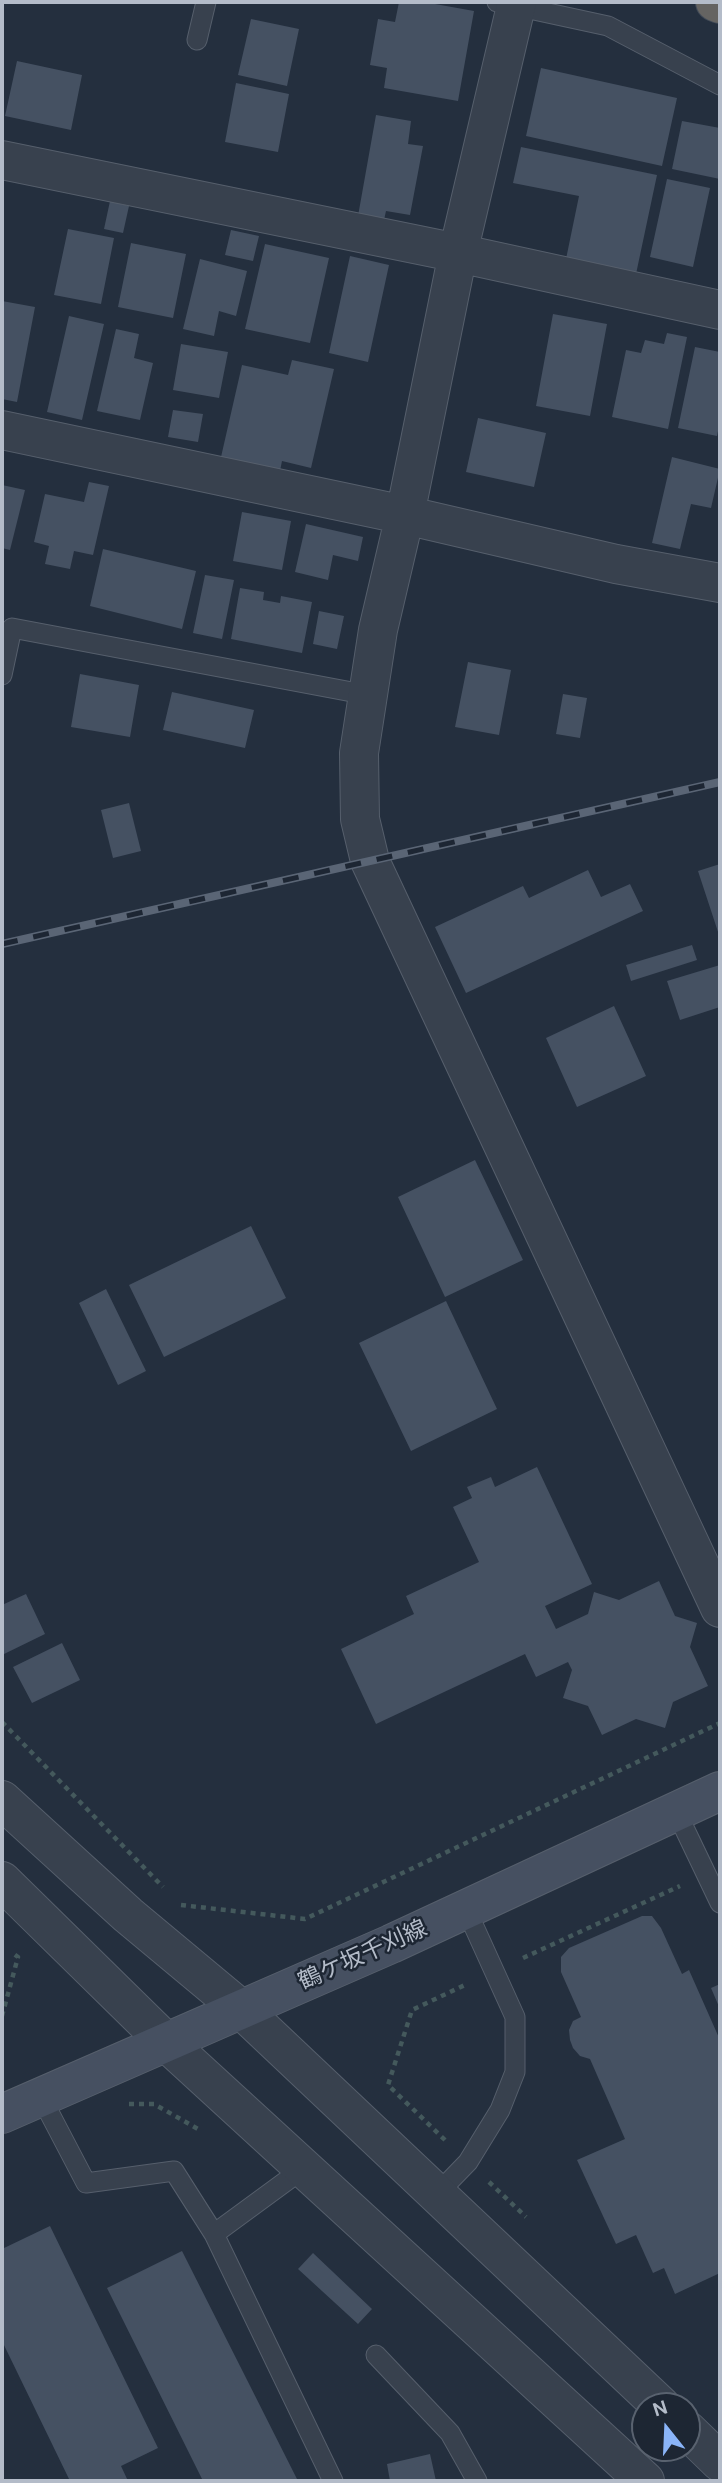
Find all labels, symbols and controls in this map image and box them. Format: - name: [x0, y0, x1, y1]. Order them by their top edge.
- street label: 鶴ケ坂千刈線: [294, 1915, 432, 1997]
- north arrow: [631, 2392, 701, 2462]
- text: N: [650, 2394, 670, 2422]

